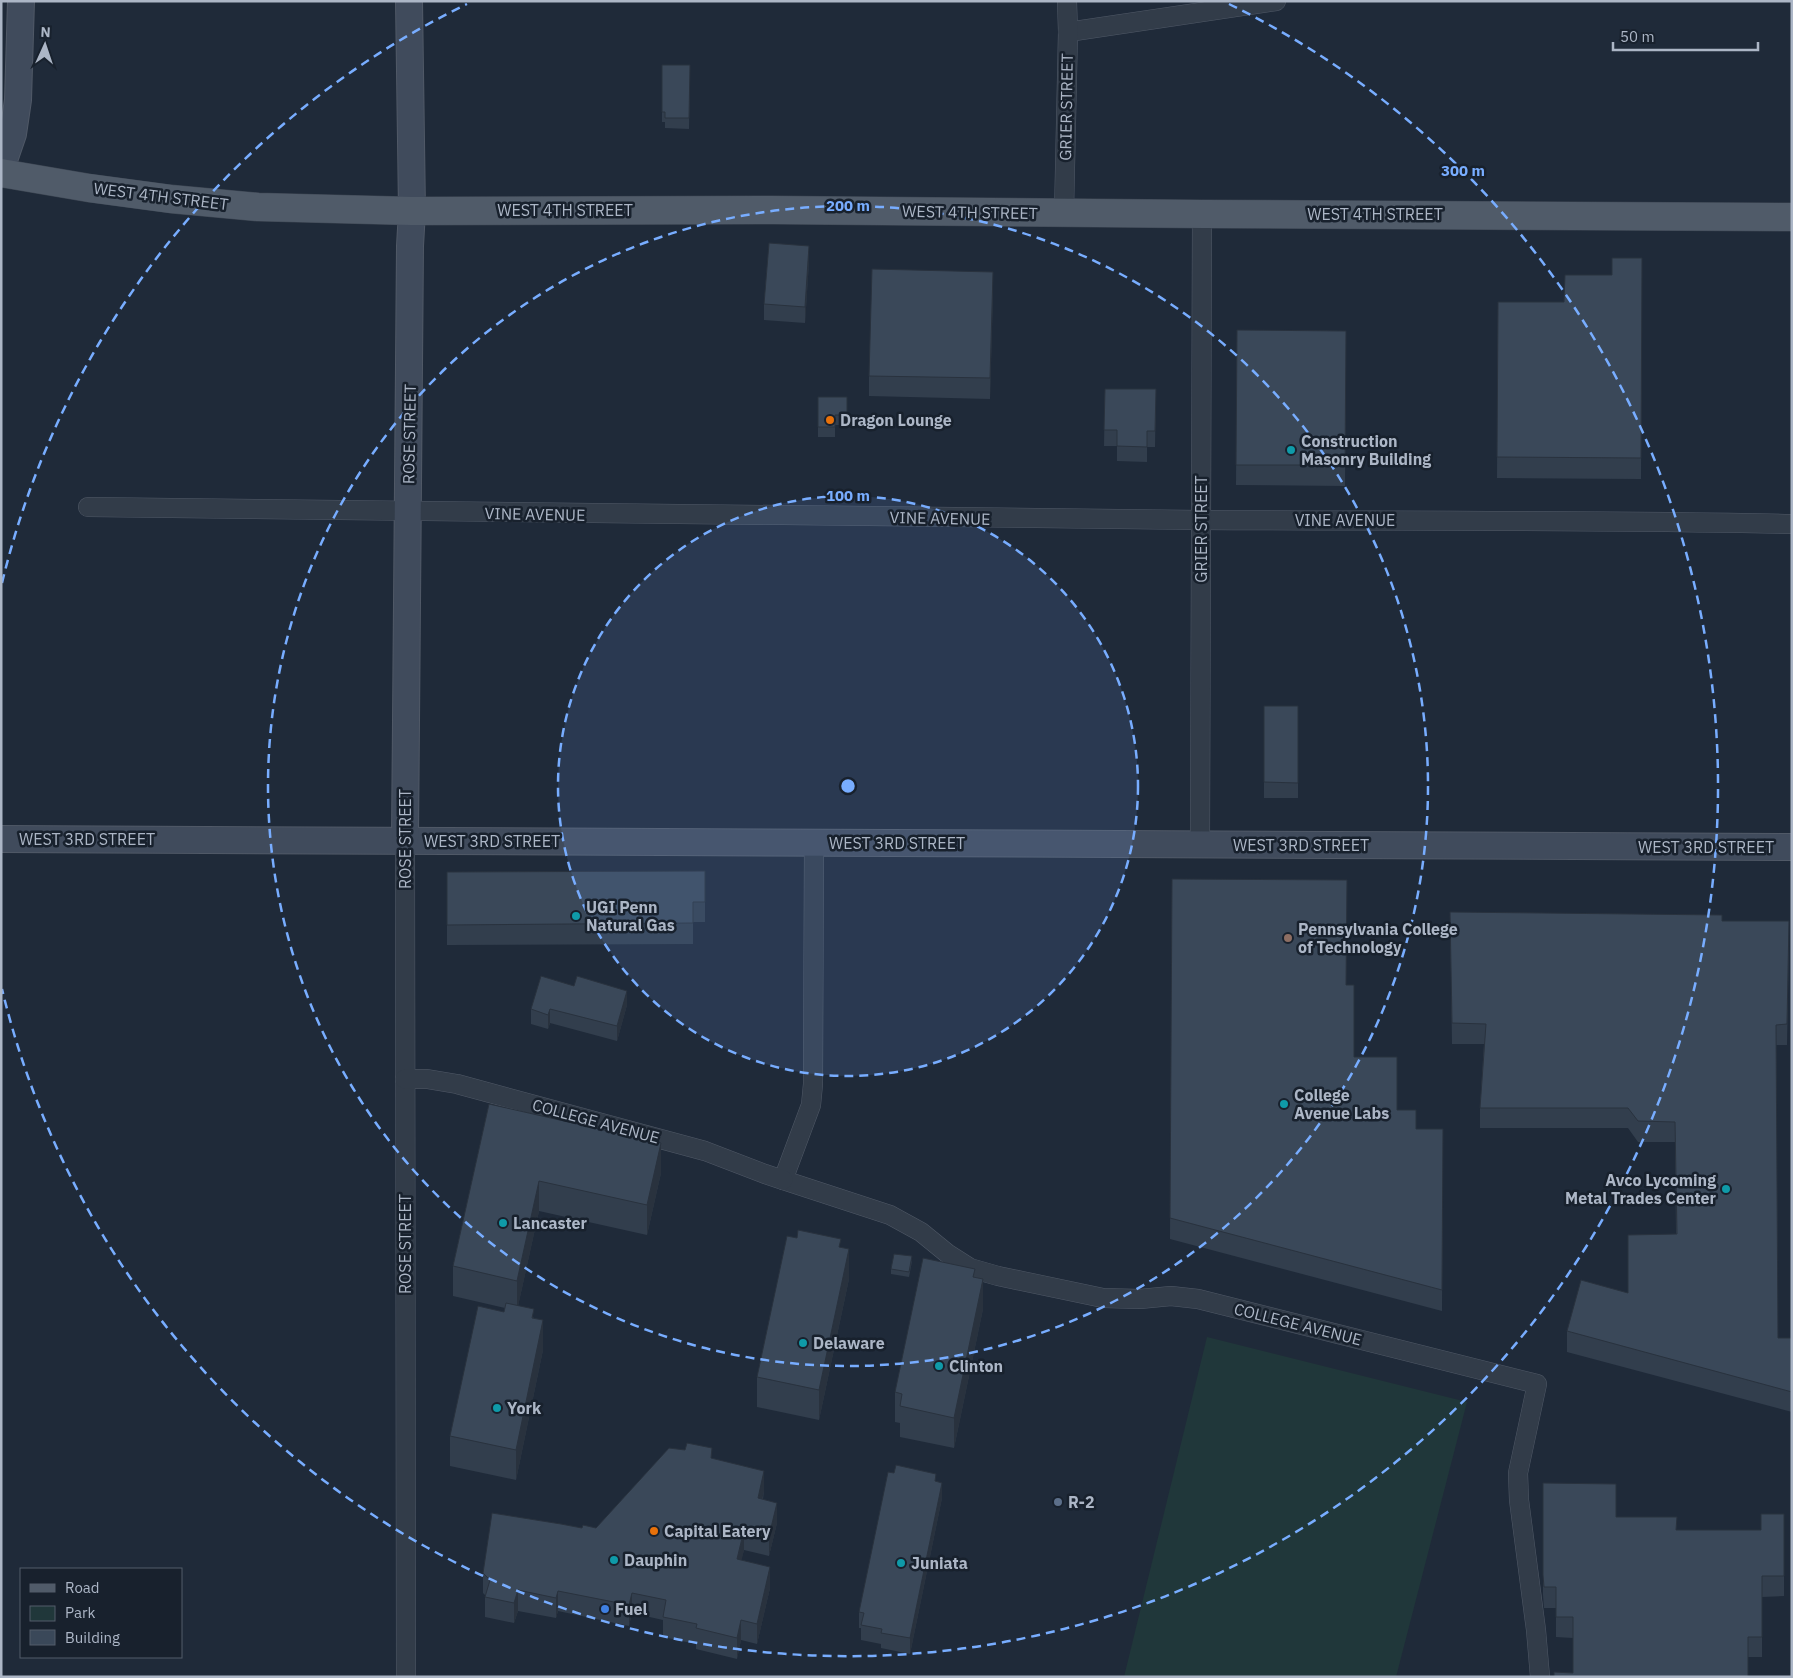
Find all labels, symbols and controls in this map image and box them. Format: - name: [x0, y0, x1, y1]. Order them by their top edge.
- north arrow: [20, 20, 70, 70]
- scale bar: [1613, 20, 1758, 52]
- text: N: [40, 23, 51, 41]
- text: 50 m: [1620, 27, 1655, 46]
- street label: GRIER STREET: [1055, 53, 1077, 161]
- text: 300 m: [1441, 161, 1485, 180]
- street label: WEST 4TH STREET: [92, 178, 230, 214]
- text: 200 m: [826, 196, 870, 215]
- street label: WEST 4TH STREET: [497, 200, 633, 220]
- street label: WEST 4TH STREET: [902, 201, 1038, 223]
- street label: WEST 4TH STREET: [1307, 204, 1443, 224]
- street label: ROSE STREET: [398, 384, 420, 484]
- place label: Dragon Lounge: [840, 410, 952, 430]
- marker: Dragon Lounge: [824, 414, 836, 426]
- place label: Construction Masonry Building: [1301, 431, 1431, 469]
- marker: Construction Masonry Building: [1285, 444, 1297, 456]
- street label: GRIER STREET: [1191, 475, 1211, 583]
- text: 100 m: [826, 486, 870, 505]
- street label: VINE AVENUE: [484, 503, 586, 525]
- street label: VINE AVENUE: [889, 507, 991, 529]
- street label: VINE AVENUE: [1295, 510, 1395, 530]
- centre of rings: [839, 777, 857, 795]
- street label: ROSE STREET: [395, 789, 415, 889]
- street label: WEST 3RD STREET: [19, 829, 155, 849]
- street label: WEST 3RD STREET: [424, 831, 560, 851]
- street label: WEST 3RD STREET: [829, 833, 965, 853]
- street label: WEST 3RD STREET: [1233, 835, 1369, 855]
- street label: WEST 3RD STREET: [1638, 837, 1774, 857]
- place label: UGI Penn Natural Gas: [586, 897, 675, 935]
- marker: UGI Penn Natural Gas: [570, 910, 582, 922]
- place label: Pennsylvania College of Technology: [1298, 919, 1458, 957]
- marker: Pennsylvania College of Technology: [1282, 932, 1294, 944]
- place label: College Avenue Labs: [1294, 1085, 1389, 1123]
- street label: COLLEGE AVENUE: [530, 1094, 662, 1148]
- marker: College Avenue Labs: [1278, 1098, 1290, 1110]
- place label: Avco Lycoming Metal Trades Center: [1565, 1170, 1717, 1208]
- marker: Avco Lycoming Metal Trades Center: [1720, 1183, 1732, 1195]
- street label: ROSE STREET: [395, 1194, 415, 1294]
- place label: Lancaster: [513, 1213, 588, 1233]
- marker: Lancaster: [497, 1217, 509, 1229]
- street label: COLLEGE AVENUE: [1232, 1298, 1364, 1350]
- place label: Delaware: [813, 1333, 885, 1353]
- marker: Delaware: [797, 1337, 809, 1349]
- place label: Clinton: [949, 1356, 1003, 1376]
- marker: Clinton: [933, 1360, 945, 1372]
- place label: York: [507, 1398, 542, 1418]
- marker: York: [491, 1402, 503, 1414]
- place label: R-2: [1068, 1492, 1095, 1512]
- marker: R-2: [1052, 1496, 1064, 1508]
- place label: Capital Eatery: [664, 1521, 771, 1541]
- marker: Capital Eatery: [648, 1525, 660, 1537]
- place label: Dauphin: [624, 1550, 687, 1570]
- place label: Juniata: [911, 1553, 968, 1573]
- marker: Dauphin: [608, 1554, 620, 1566]
- marker: Juniata: [895, 1557, 907, 1569]
- legend: [20, 1568, 182, 1658]
- text: Road: [65, 1578, 100, 1597]
- place label: Fuel: [615, 1599, 647, 1619]
- text: Park: [65, 1603, 95, 1622]
- marker: Fuel: [599, 1603, 611, 1615]
- text: Building: [65, 1628, 120, 1647]

